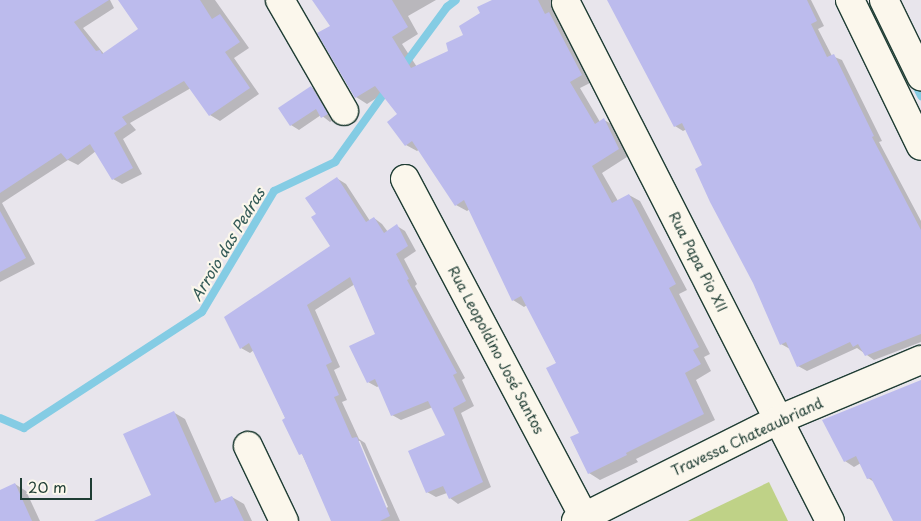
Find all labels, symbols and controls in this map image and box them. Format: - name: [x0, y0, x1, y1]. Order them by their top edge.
- water label: Arroio das Pedras: [187, 185, 267, 303]
- street label: Rua Papa Pio XII: [665, 208, 731, 316]
- street label: Rua Leopoldino José Santos: [445, 263, 547, 437]
- street label: Travessa Chateaubriand: [668, 394, 826, 480]
- scale bar: [22, 468, 95, 500]
- text: 20 m: [28, 475, 67, 498]

